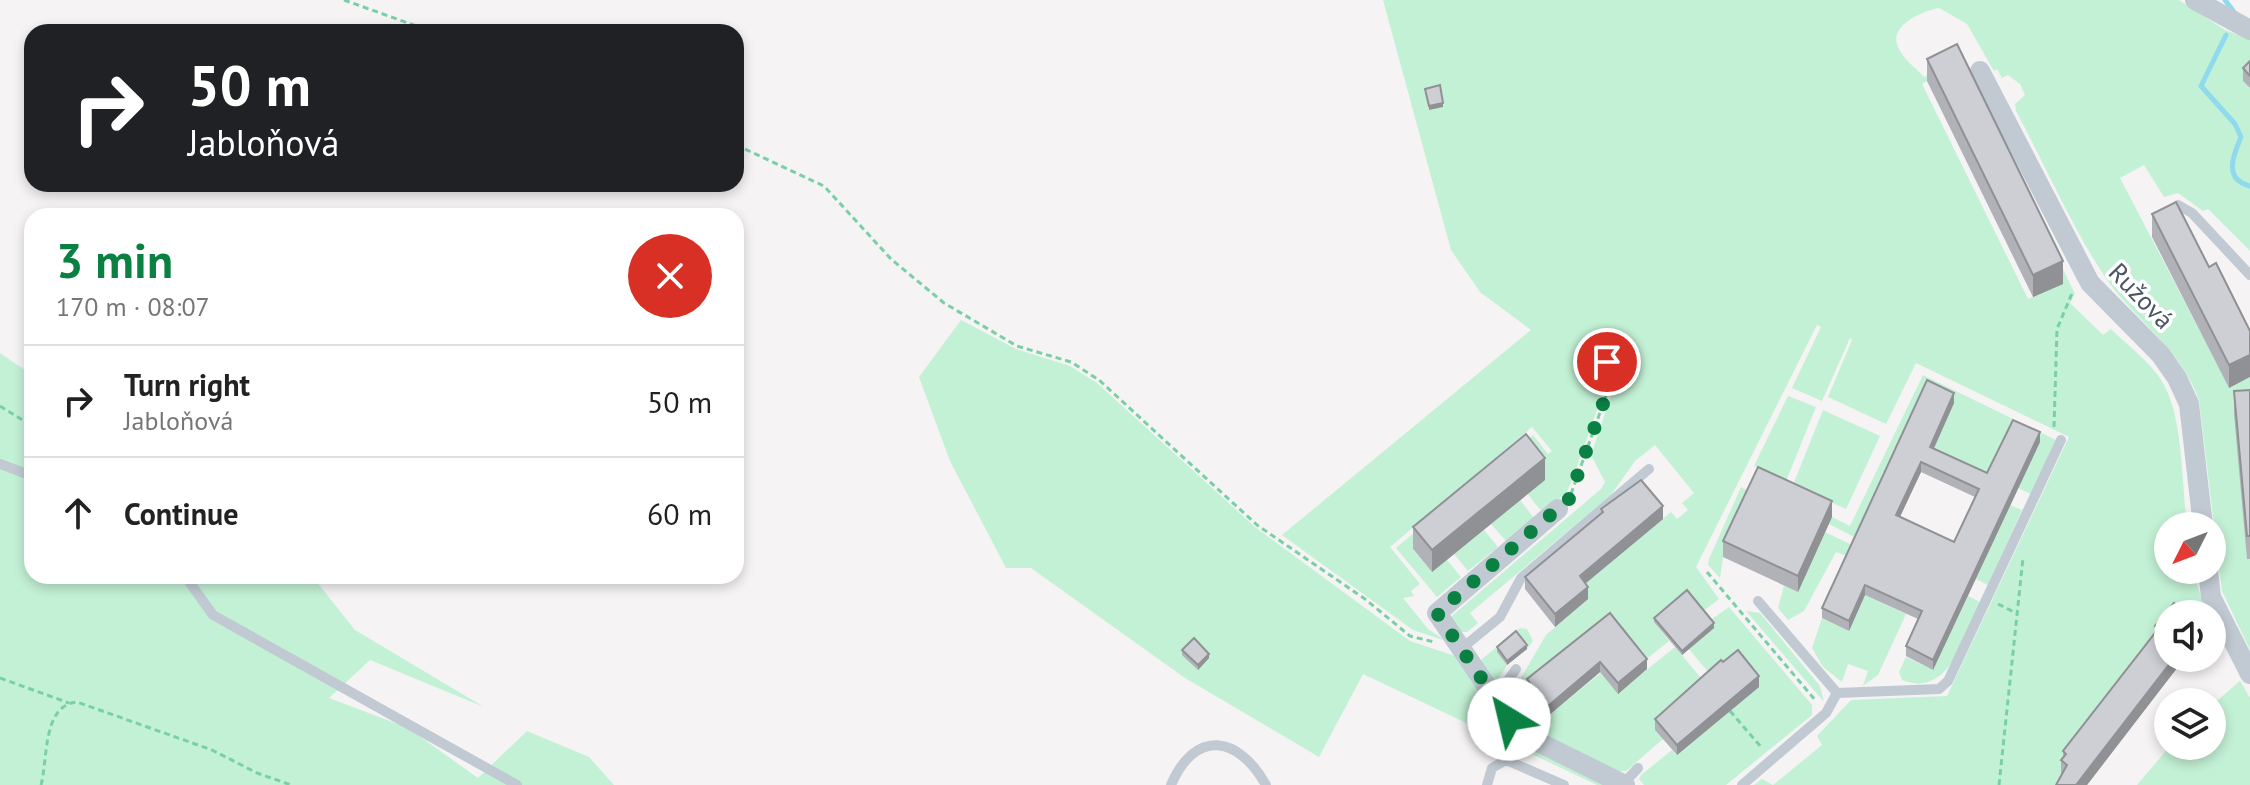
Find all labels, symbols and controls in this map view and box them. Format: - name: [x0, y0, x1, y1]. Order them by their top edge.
- text: 50 m: [188, 49, 311, 121]
- icon: right: [56, 56, 160, 160]
- text: Jabloňová: [188, 119, 339, 166]
- text: 3 min: [56, 229, 173, 291]
- button: close: [628, 234, 712, 318]
- street label: Ružová: [2102, 256, 2181, 336]
- text: 170 m · 08:07: [56, 290, 210, 323]
- pin: [1573, 328, 1641, 396]
- icon: arrive: [1585, 340, 1629, 384]
- text: Turn right: [124, 365, 250, 404]
- icon: right: [56, 379, 100, 423]
- text: 50 m: [647, 382, 712, 421]
- text: Jabloňová: [124, 404, 233, 437]
- icon: ahead: [56, 491, 100, 535]
- text: Continue: [124, 494, 238, 533]
- text: 60 m: [647, 494, 712, 533]
- north arrow: [2154, 512, 2226, 584]
- map controls: [2154, 512, 2226, 760]
- button: sound: [2154, 600, 2226, 672]
- position arrow: [1467, 677, 1551, 761]
- button: layers: [2154, 688, 2226, 760]

